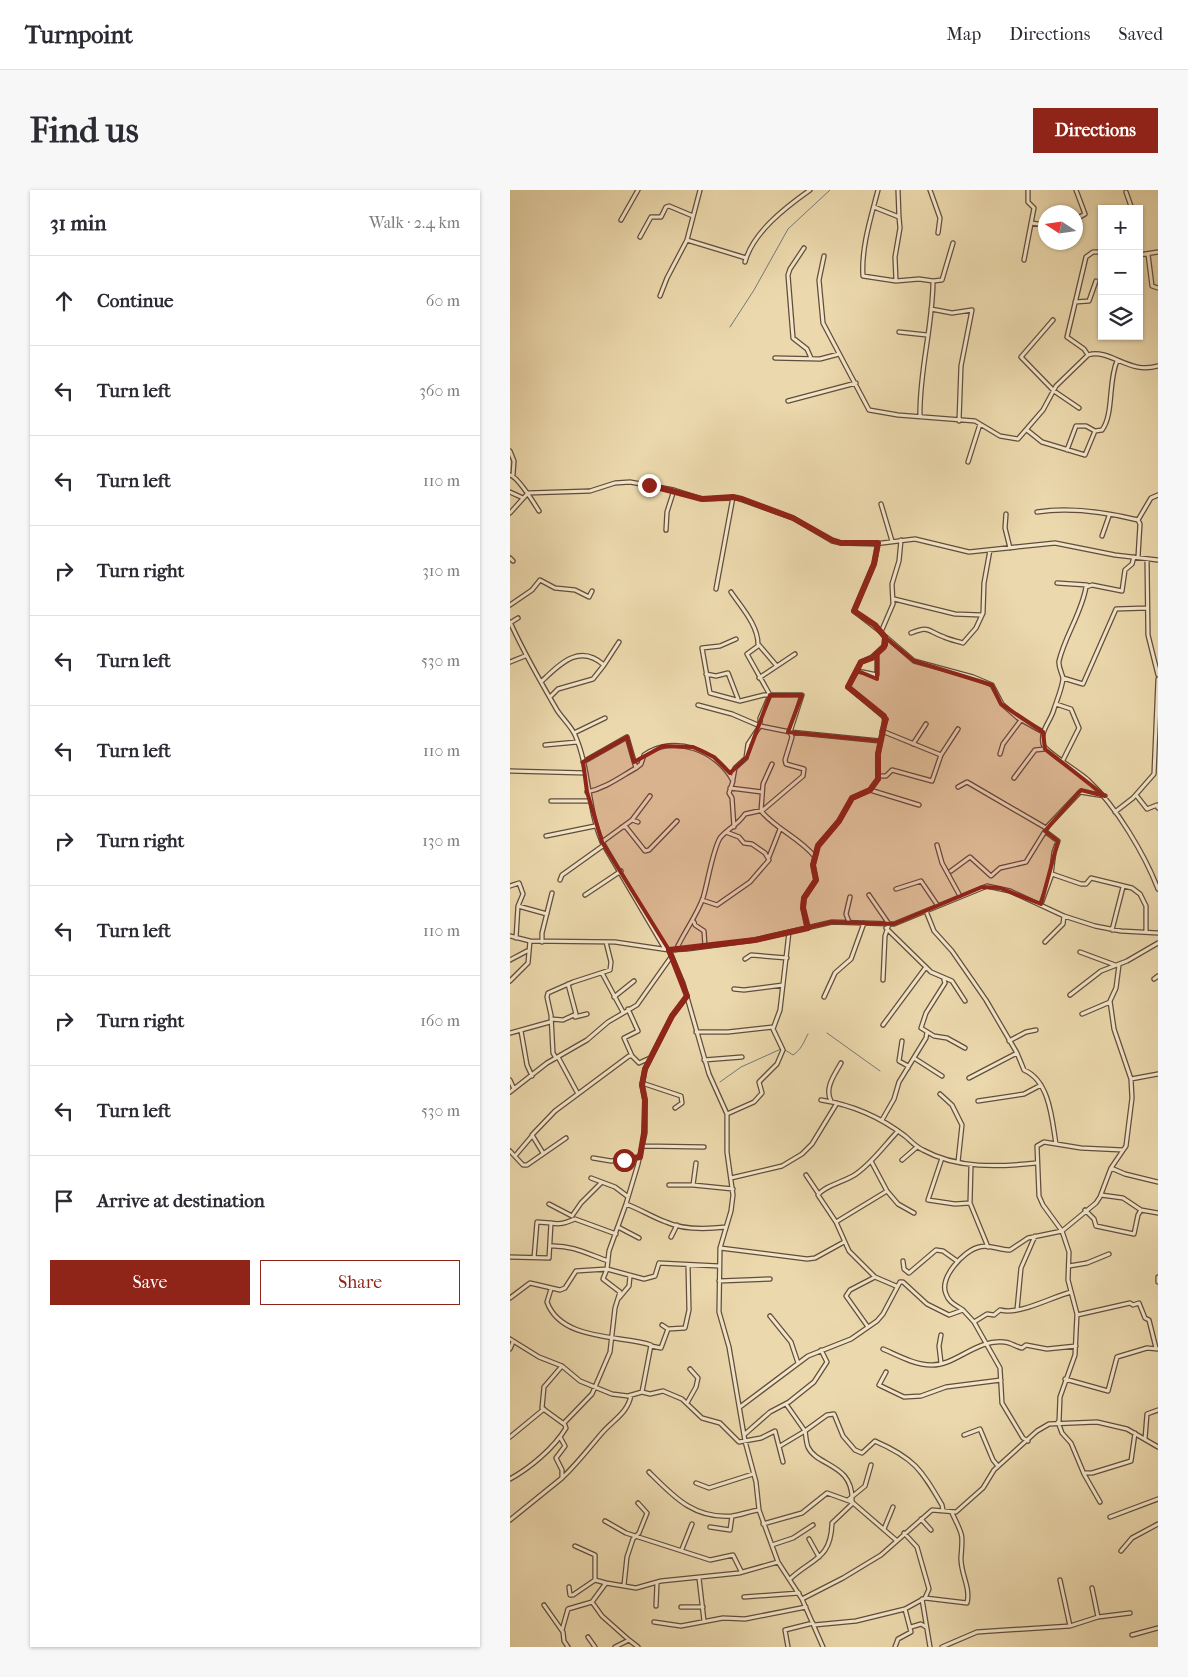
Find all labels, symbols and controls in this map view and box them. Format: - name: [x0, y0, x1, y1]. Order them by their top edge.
- text: Turnpoint: [25, 21, 133, 49]
- text: Map: [947, 24, 981, 45]
- text: Directions: [1009, 24, 1090, 45]
- text: Saved: [1118, 24, 1163, 45]
- button: Directions: [1033, 108, 1158, 153]
- text: Find us: [30, 110, 139, 151]
- north arrow: [1038, 205, 1083, 250]
- map controls: [1098, 205, 1143, 340]
- button: +: [1098, 205, 1143, 250]
- text: 31 min: [50, 211, 106, 235]
- text: Walk · 2.4 km: [369, 213, 460, 232]
- button: −: [1098, 250, 1143, 295]
- icon: ahead: [50, 287, 78, 315]
- text: Continue: [97, 290, 173, 312]
- text: 60 m: [426, 291, 460, 310]
- button: layers: [1098, 295, 1143, 340]
- icon: left: [50, 377, 78, 405]
- text: Turn left: [97, 380, 171, 402]
- text: 360 m: [419, 381, 460, 400]
- icon: left: [50, 467, 78, 495]
- text: Turn left: [97, 470, 171, 492]
- text: 110 m: [423, 471, 460, 490]
- route end: [638, 474, 661, 497]
- icon: right: [50, 557, 78, 585]
- text: Turn right: [97, 560, 184, 582]
- text: 310 m: [422, 561, 460, 580]
- icon: left: [50, 647, 78, 675]
- text: Turn left: [97, 650, 171, 672]
- text: 530 m: [421, 651, 460, 670]
- icon: left: [50, 737, 78, 765]
- text: Turn left: [97, 740, 171, 762]
- text: 110 m: [423, 741, 460, 760]
- icon: right: [50, 827, 78, 855]
- text: Turn right: [97, 830, 184, 852]
- text: 130 m: [422, 831, 460, 850]
- icon: left: [50, 917, 78, 945]
- text: Turn left: [97, 920, 171, 942]
- text: 110 m: [423, 921, 460, 940]
- icon: right: [50, 1007, 78, 1035]
- text: Turn right: [97, 1010, 184, 1032]
- text: 160 m: [420, 1011, 460, 1030]
- icon: left: [50, 1097, 78, 1125]
- text: Turn left: [97, 1100, 171, 1122]
- text: 530 m: [421, 1101, 460, 1120]
- route start: [613, 1149, 636, 1172]
- icon: arrive: [50, 1187, 78, 1215]
- text: Arrive at destination: [97, 1190, 265, 1212]
- button: Save: [50, 1260, 250, 1305]
- button: Share: [260, 1260, 460, 1305]

